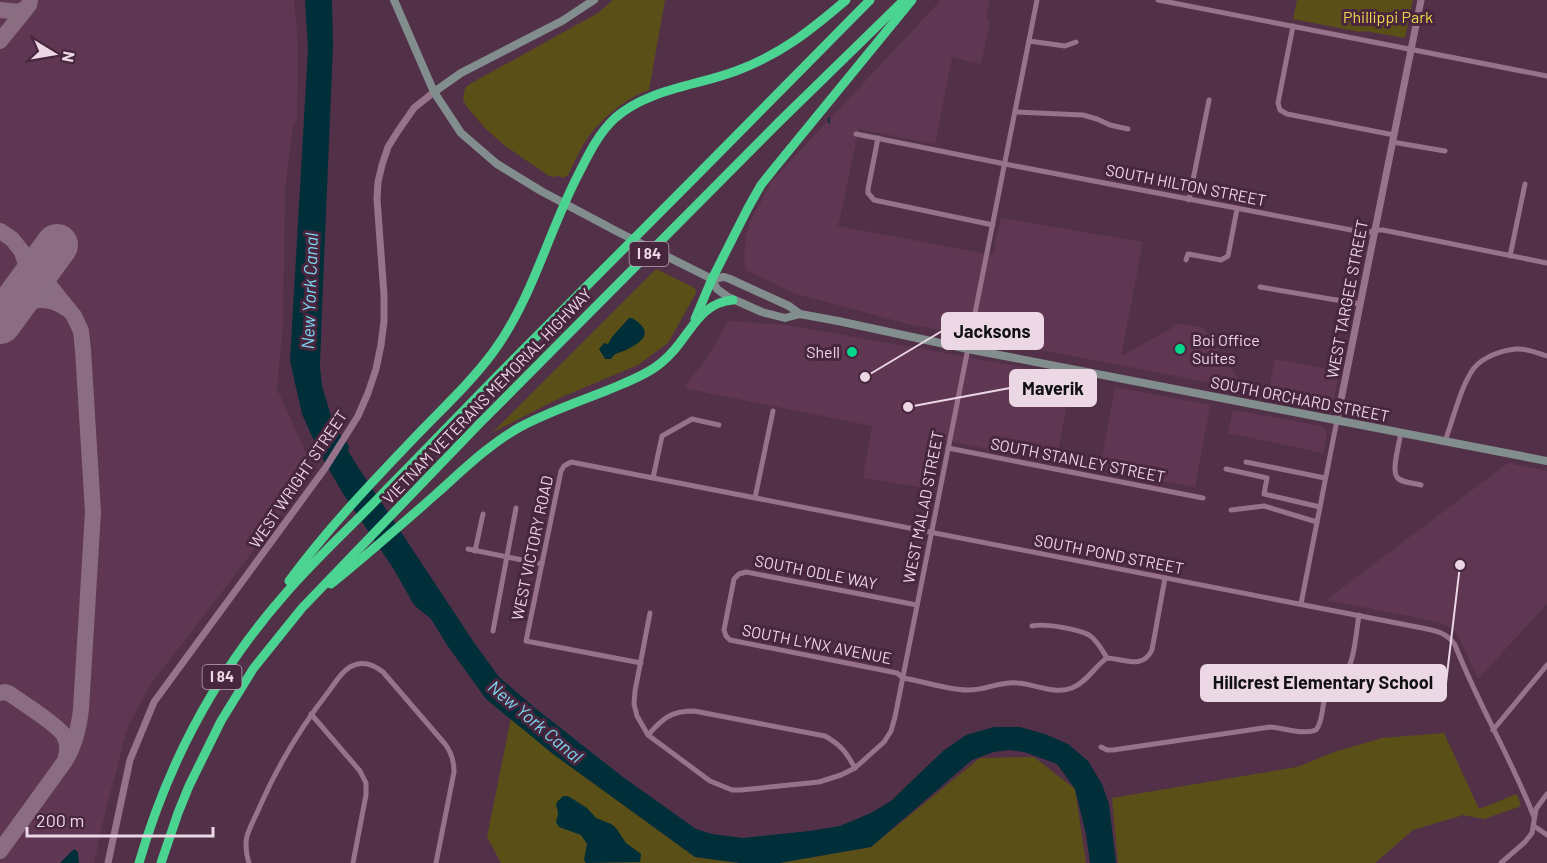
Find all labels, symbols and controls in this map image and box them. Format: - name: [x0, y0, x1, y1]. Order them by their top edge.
- park label: Phillippi Park: [1343, 7, 1433, 26]
- north arrow: [24, 24, 84, 84]
- text: N: [59, 50, 80, 64]
- street label: SOUTH HILTON STREET: [1104, 160, 1268, 209]
- street label: WEST TARGEE STREET: [1322, 218, 1371, 380]
- water label: New York Canal: [296, 232, 322, 350]
- road number: I 84: [630, 242, 668, 266]
- street label: VIETNAM VETERANS MEMORIAL HIGHWAY: [378, 284, 595, 507]
- callout: Jacksons: [942, 313, 1043, 349]
- text: Jacksons: [953, 320, 1031, 342]
- place label: Boi Office Suites: [1192, 330, 1260, 367]
- place label: Shell: [806, 342, 840, 361]
- marker: Boi Office Suites: [1173, 342, 1187, 356]
- marker: Shell: [845, 345, 859, 359]
- callout: Maverik: [1010, 370, 1096, 406]
- street label: SOUTH ORCHARD STREET: [1209, 372, 1391, 425]
- text: Maverik: [1022, 377, 1084, 399]
- street label: WEST WRIGHT STREET: [244, 406, 351, 551]
- street label: WEST MALAD STREET: [898, 429, 947, 585]
- street label: SOUTH STANLEY STREET: [989, 433, 1167, 486]
- street label: WEST VICTORY ROAD: [507, 474, 556, 622]
- street label: SOUTH POND STREET: [1033, 530, 1185, 577]
- street label: SOUTH ODLE WAY: [753, 550, 879, 593]
- street label: SOUTH LYNX AVENUE: [741, 620, 894, 667]
- road number: I 84: [202, 665, 242, 689]
- callout: Hillcrest Elementary School: [1201, 665, 1446, 701]
- text: Hillcrest Elementary School: [1213, 671, 1433, 693]
- water label: New York Canal: [484, 675, 587, 767]
- scale bar: [27, 800, 213, 838]
- text: 200 m: [36, 809, 84, 831]

